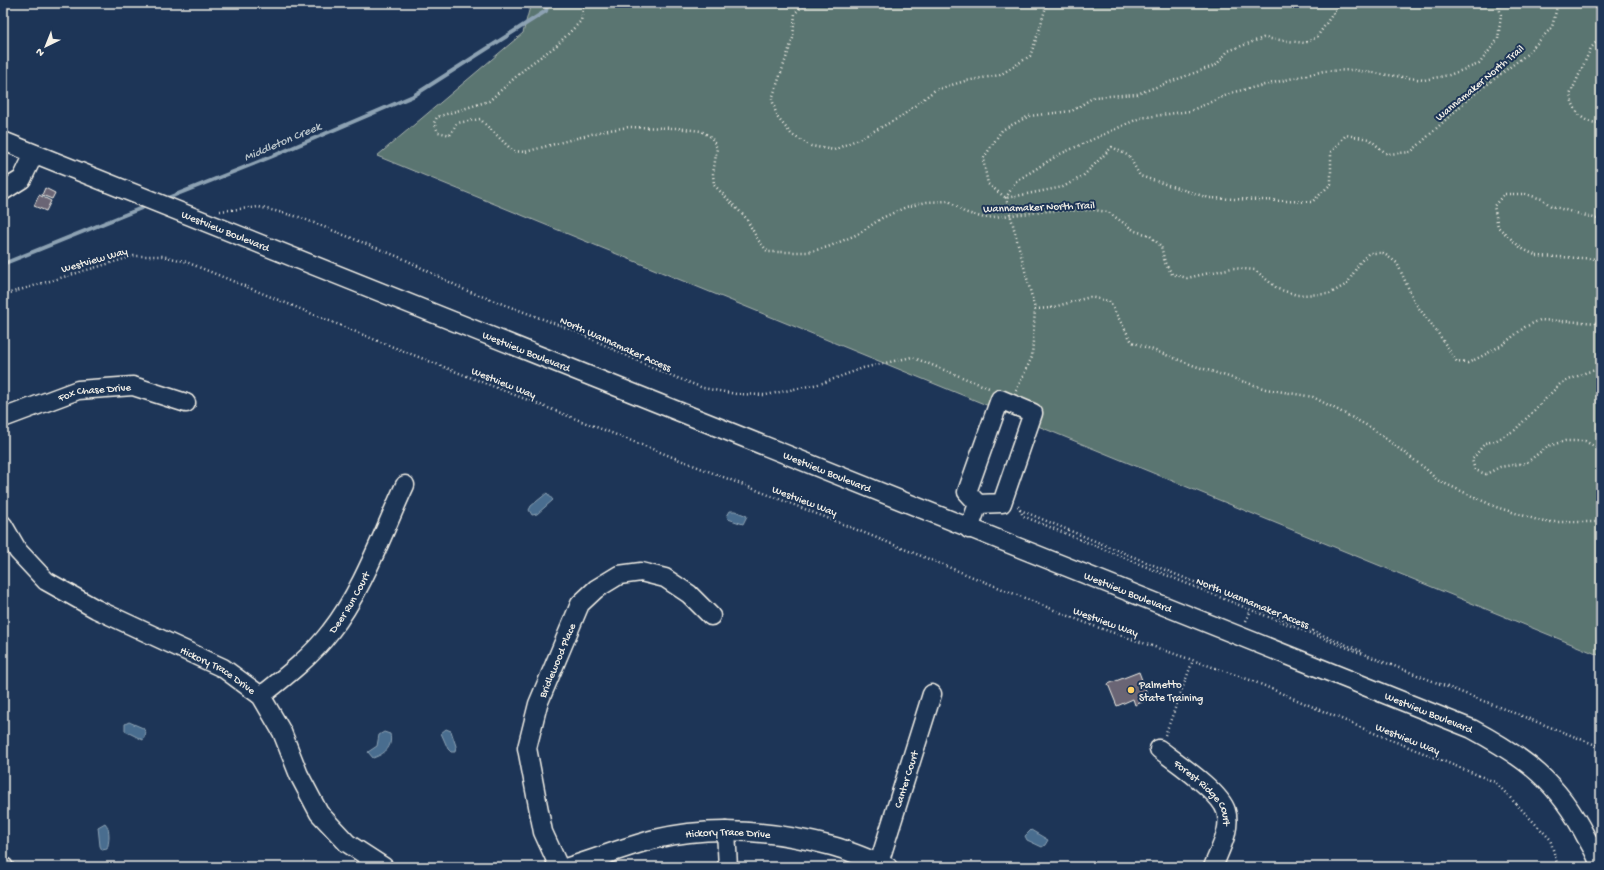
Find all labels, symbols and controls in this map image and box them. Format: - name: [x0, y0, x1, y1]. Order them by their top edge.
- north arrow: [26, 26, 66, 66]
- street label: Wannamaker North Trail: [1434, 43, 1527, 124]
- text: N: [34, 45, 47, 59]
- water label: Middleton Creek: [242, 120, 325, 165]
- street label: Wannamaker North Trail: [983, 200, 1096, 216]
- street label: Westview Boulevard: [179, 209, 272, 256]
- street label: Westview Way: [60, 246, 130, 276]
- street label: North Wannamaker Access: [558, 315, 674, 375]
- street label: Westview Boulevard: [480, 329, 573, 376]
- street label: Westview Way: [469, 365, 538, 402]
- street label: Fox Chase Drive: [56, 382, 132, 405]
- street label: Westview Boulevard: [781, 450, 874, 496]
- street label: Westview Way: [770, 484, 839, 520]
- street label: Deer Run Court: [327, 569, 374, 637]
- street label: Westview Boulevard: [1082, 570, 1175, 617]
- street label: North Wannamaker Access: [1194, 576, 1311, 632]
- street label: Westview Way: [1071, 606, 1140, 640]
- street label: Bridlewood Place: [537, 622, 579, 701]
- street label: Hickory Trace Drive: [178, 645, 257, 698]
- place label: Palmetto State Training: [1138, 680, 1203, 705]
- marker: Palmetto State Training: [1126, 685, 1136, 695]
- street label: Westview Boulevard: [1383, 691, 1475, 737]
- street label: Westview Way: [1373, 721, 1442, 758]
- street label: Canter Court: [893, 748, 922, 810]
- street label: Forest Ridge Court: [1170, 757, 1232, 828]
- street label: Hickory Trace Drive: [685, 827, 771, 842]

